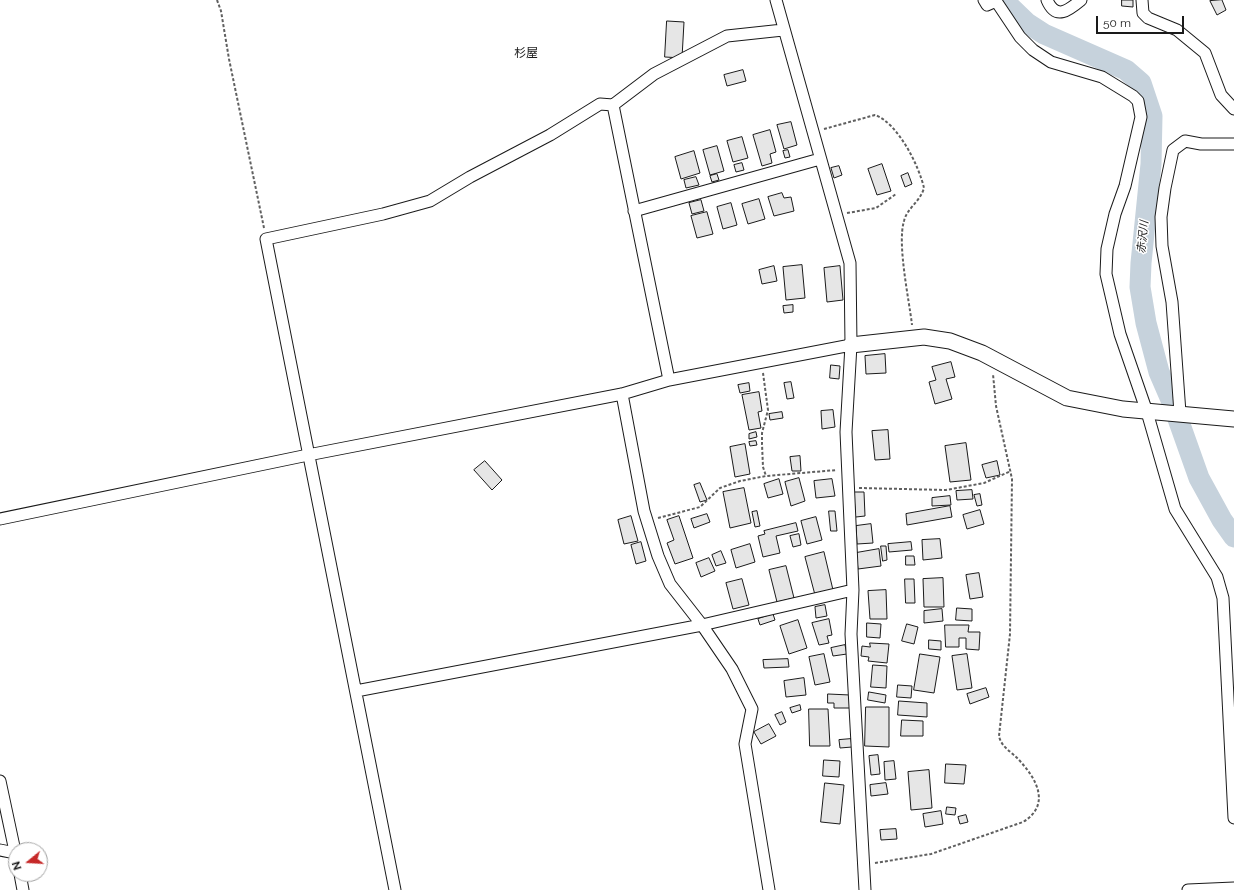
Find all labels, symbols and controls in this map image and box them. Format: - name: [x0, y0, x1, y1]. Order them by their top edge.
- scale bar: [1098, 8, 1186, 34]
- text: 50 m: [1103, 16, 1131, 30]
- district label: 杉屋: [514, 46, 538, 60]
- water label: 赤沢川: [1135, 220, 1151, 254]
- north arrow: [8, 842, 48, 882]
- text: N: [10, 860, 25, 872]

